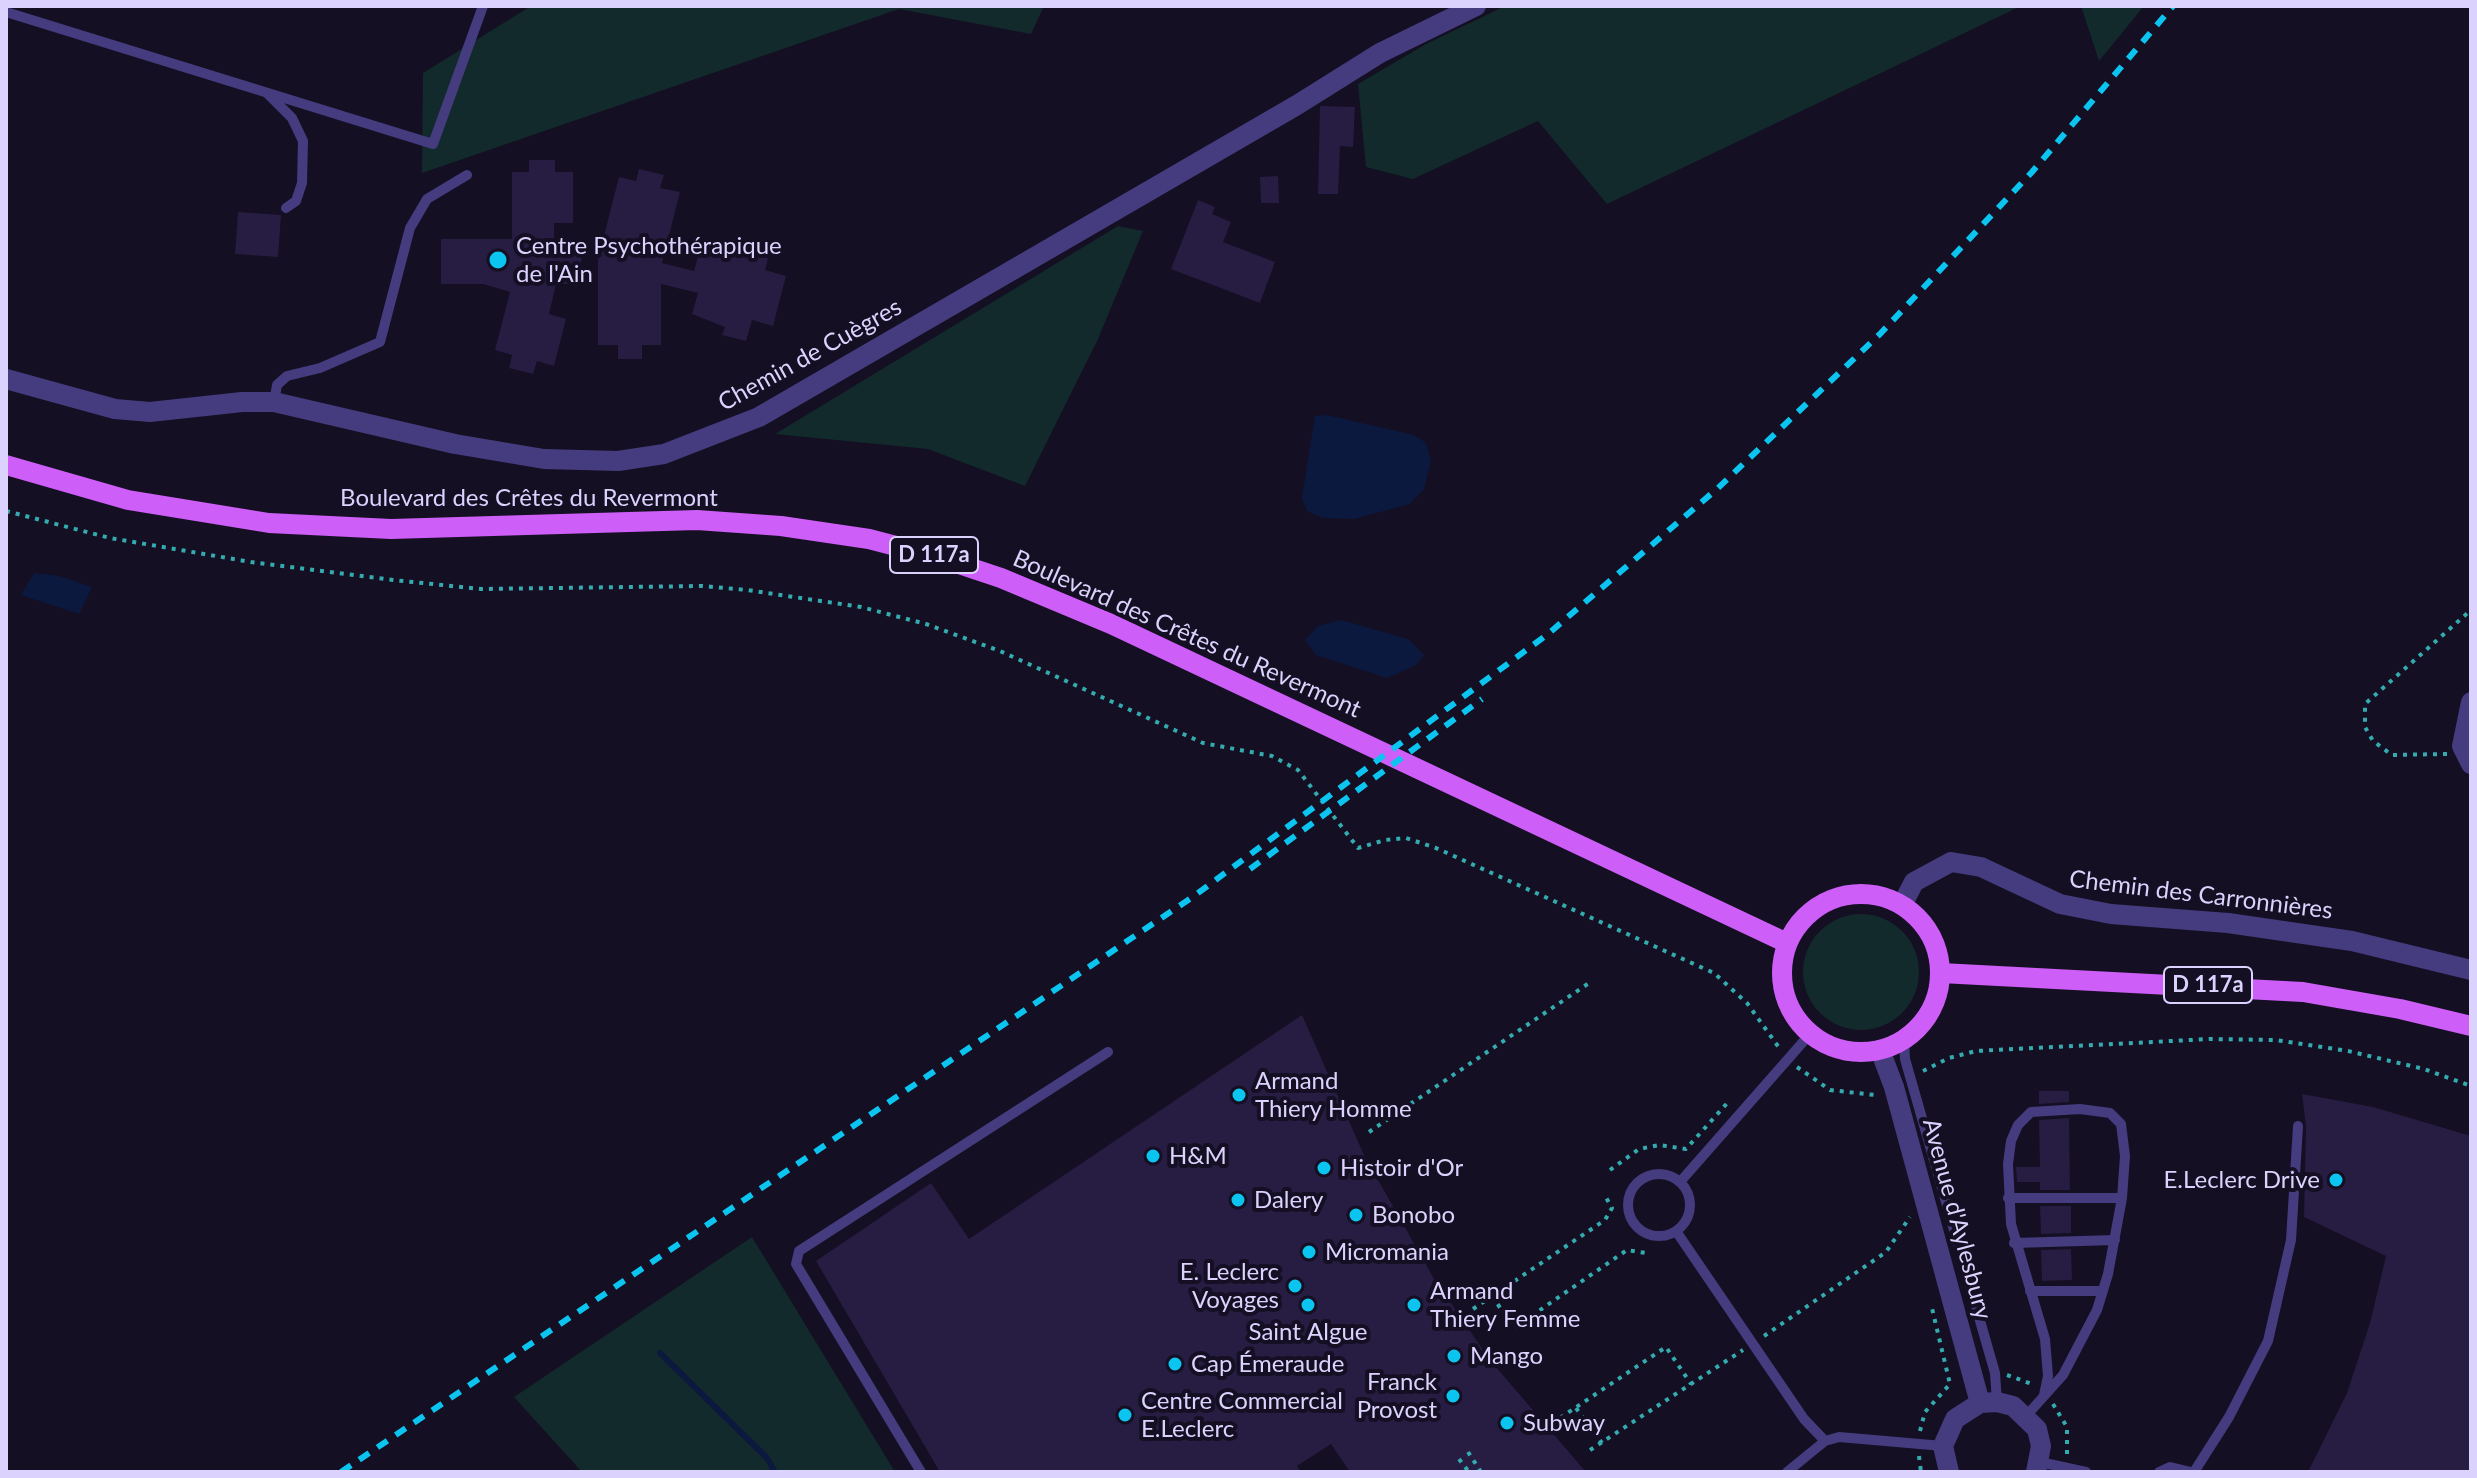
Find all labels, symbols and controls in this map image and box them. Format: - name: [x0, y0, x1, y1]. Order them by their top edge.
- place label: Centre Psychothérapique de l'Ain: [516, 232, 782, 288]
- marker: Centre Psychothérapique de l'Ain: [487, 249, 509, 271]
- street label: Chemin de Cuègres: [713, 293, 907, 417]
- street label: Boulevard des Crêtes du Revermont: [340, 484, 718, 512]
- road number: D 117a: [890, 537, 978, 573]
- street label: Boulevard des Crêtes du Revermont: [1009, 544, 1365, 724]
- street label: Chemin des Carronnières: [2068, 865, 2334, 925]
- road number: D 117a: [2164, 967, 2252, 1003]
- place label: Armand Thiery Homme: [1255, 1067, 1412, 1123]
- marker: Armand Thiery Homme: [1230, 1086, 1248, 1104]
- street label: Avenue d'Aylesbury: [1916, 1115, 1998, 1323]
- place label: H&M: [1169, 1142, 1227, 1170]
- marker: H&M: [1144, 1147, 1162, 1165]
- place label: Histoir d'Or: [1340, 1154, 1463, 1182]
- marker: Histoir d'Or: [1315, 1159, 1333, 1177]
- place label: E.Leclerc Drive: [2163, 1166, 2320, 1194]
- marker: E.Leclerc Drive: [2327, 1171, 2345, 1189]
- place label: Dalery: [1254, 1186, 1323, 1214]
- marker: Dalery: [1229, 1191, 1247, 1209]
- place label: Bonobo: [1372, 1201, 1455, 1229]
- marker: Bonobo: [1347, 1206, 1365, 1224]
- place label: Micromania: [1325, 1238, 1449, 1266]
- marker: Micromania: [1300, 1243, 1318, 1261]
- place label: E. Leclerc Voyages: [1180, 1258, 1279, 1314]
- marker: E. Leclerc Voyages: [1286, 1277, 1304, 1295]
- place label: Armand Thiery Femme: [1430, 1277, 1580, 1333]
- marker: Saint Algue: [1299, 1296, 1317, 1314]
- marker: Armand Thiery Femme: [1405, 1296, 1423, 1314]
- place label: Saint Algue: [1249, 1318, 1367, 1346]
- place label: Mango: [1470, 1342, 1543, 1370]
- marker: Mango: [1445, 1347, 1463, 1365]
- place label: Cap Émeraude: [1191, 1350, 1344, 1378]
- marker: Cap Émeraude: [1166, 1355, 1184, 1373]
- place label: Franck Provost: [1357, 1368, 1437, 1424]
- place label: Centre Commercial E.Leclerc: [1141, 1387, 1343, 1443]
- marker: Franck Provost: [1444, 1387, 1462, 1405]
- marker: Centre Commercial E.Leclerc: [1116, 1406, 1134, 1424]
- place label: Subway: [1523, 1409, 1605, 1437]
- marker: Subway: [1498, 1414, 1516, 1432]

